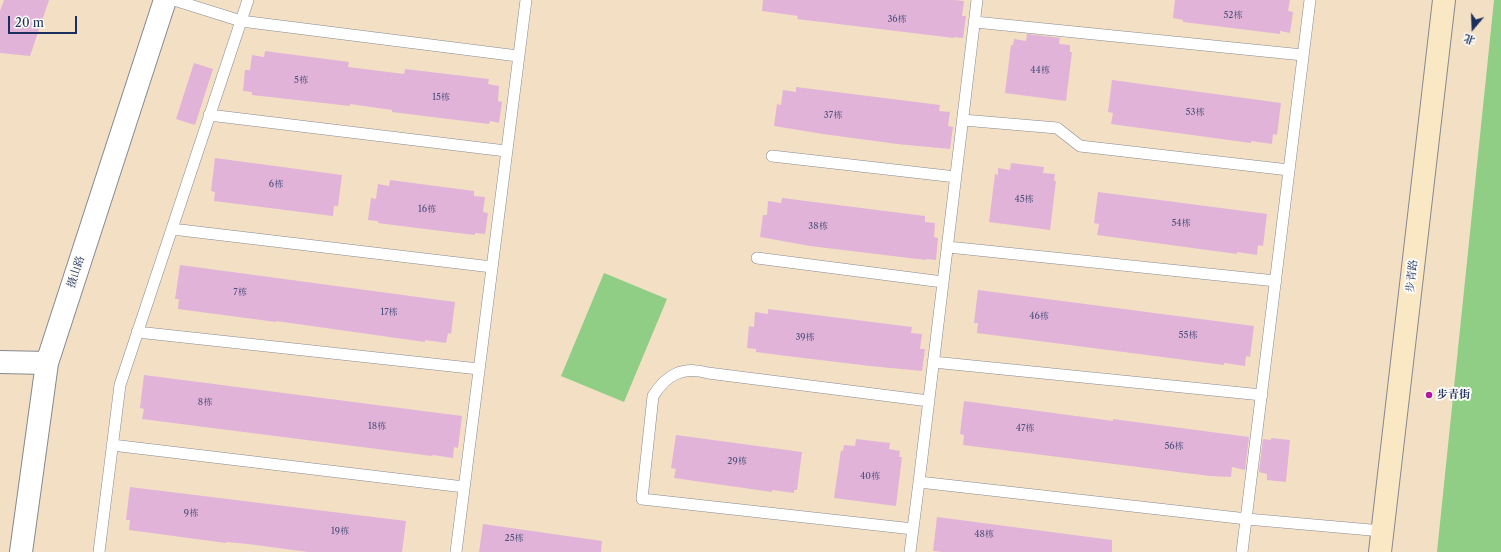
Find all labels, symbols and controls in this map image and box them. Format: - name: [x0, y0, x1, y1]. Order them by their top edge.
- scale bar: [10, 8, 79, 34]
- north arrow: [1453, 8, 1493, 48]
- house number: 52栋: [1223, 10, 1243, 20]
- house number: 36栋: [887, 14, 907, 24]
- text: 20 m: [15, 15, 44, 30]
- text: 北: [1462, 31, 1477, 48]
- house number: 44栋: [1030, 65, 1050, 75]
- house number: 5栋: [294, 75, 308, 85]
- house number: 15栋: [432, 92, 450, 102]
- house number: 53栋: [1186, 107, 1204, 117]
- house number: 37栋: [824, 110, 842, 120]
- house number: 6栋: [269, 179, 283, 189]
- house number: 45栋: [1014, 194, 1034, 204]
- house number: 16栋: [418, 204, 436, 214]
- house number: 54栋: [1171, 218, 1191, 228]
- house number: 38栋: [808, 221, 828, 231]
- street label: 摄山路: [65, 254, 87, 290]
- street label: 步青路: [1403, 259, 1421, 293]
- house number: 7栋: [233, 287, 247, 297]
- house number: 17栋: [380, 307, 398, 317]
- house number: 46栋: [1029, 311, 1049, 321]
- house number: 55栋: [1179, 330, 1197, 340]
- house number: 39栋: [795, 332, 815, 342]
- place label: 步青街: [1437, 388, 1470, 402]
- marker: 步青街: [1424, 390, 1434, 400]
- house number: 8栋: [198, 397, 212, 407]
- house number: 18栋: [368, 421, 386, 431]
- house number: 47栋: [1016, 423, 1034, 433]
- house number: 56栋: [1164, 441, 1184, 451]
- house number: 29栋: [727, 456, 747, 466]
- house number: 40栋: [860, 471, 880, 481]
- house number: 9栋: [184, 508, 198, 518]
- house number: 19栋: [331, 526, 349, 536]
- house number: 48栋: [974, 529, 994, 539]
- house number: 25栋: [504, 533, 524, 543]

